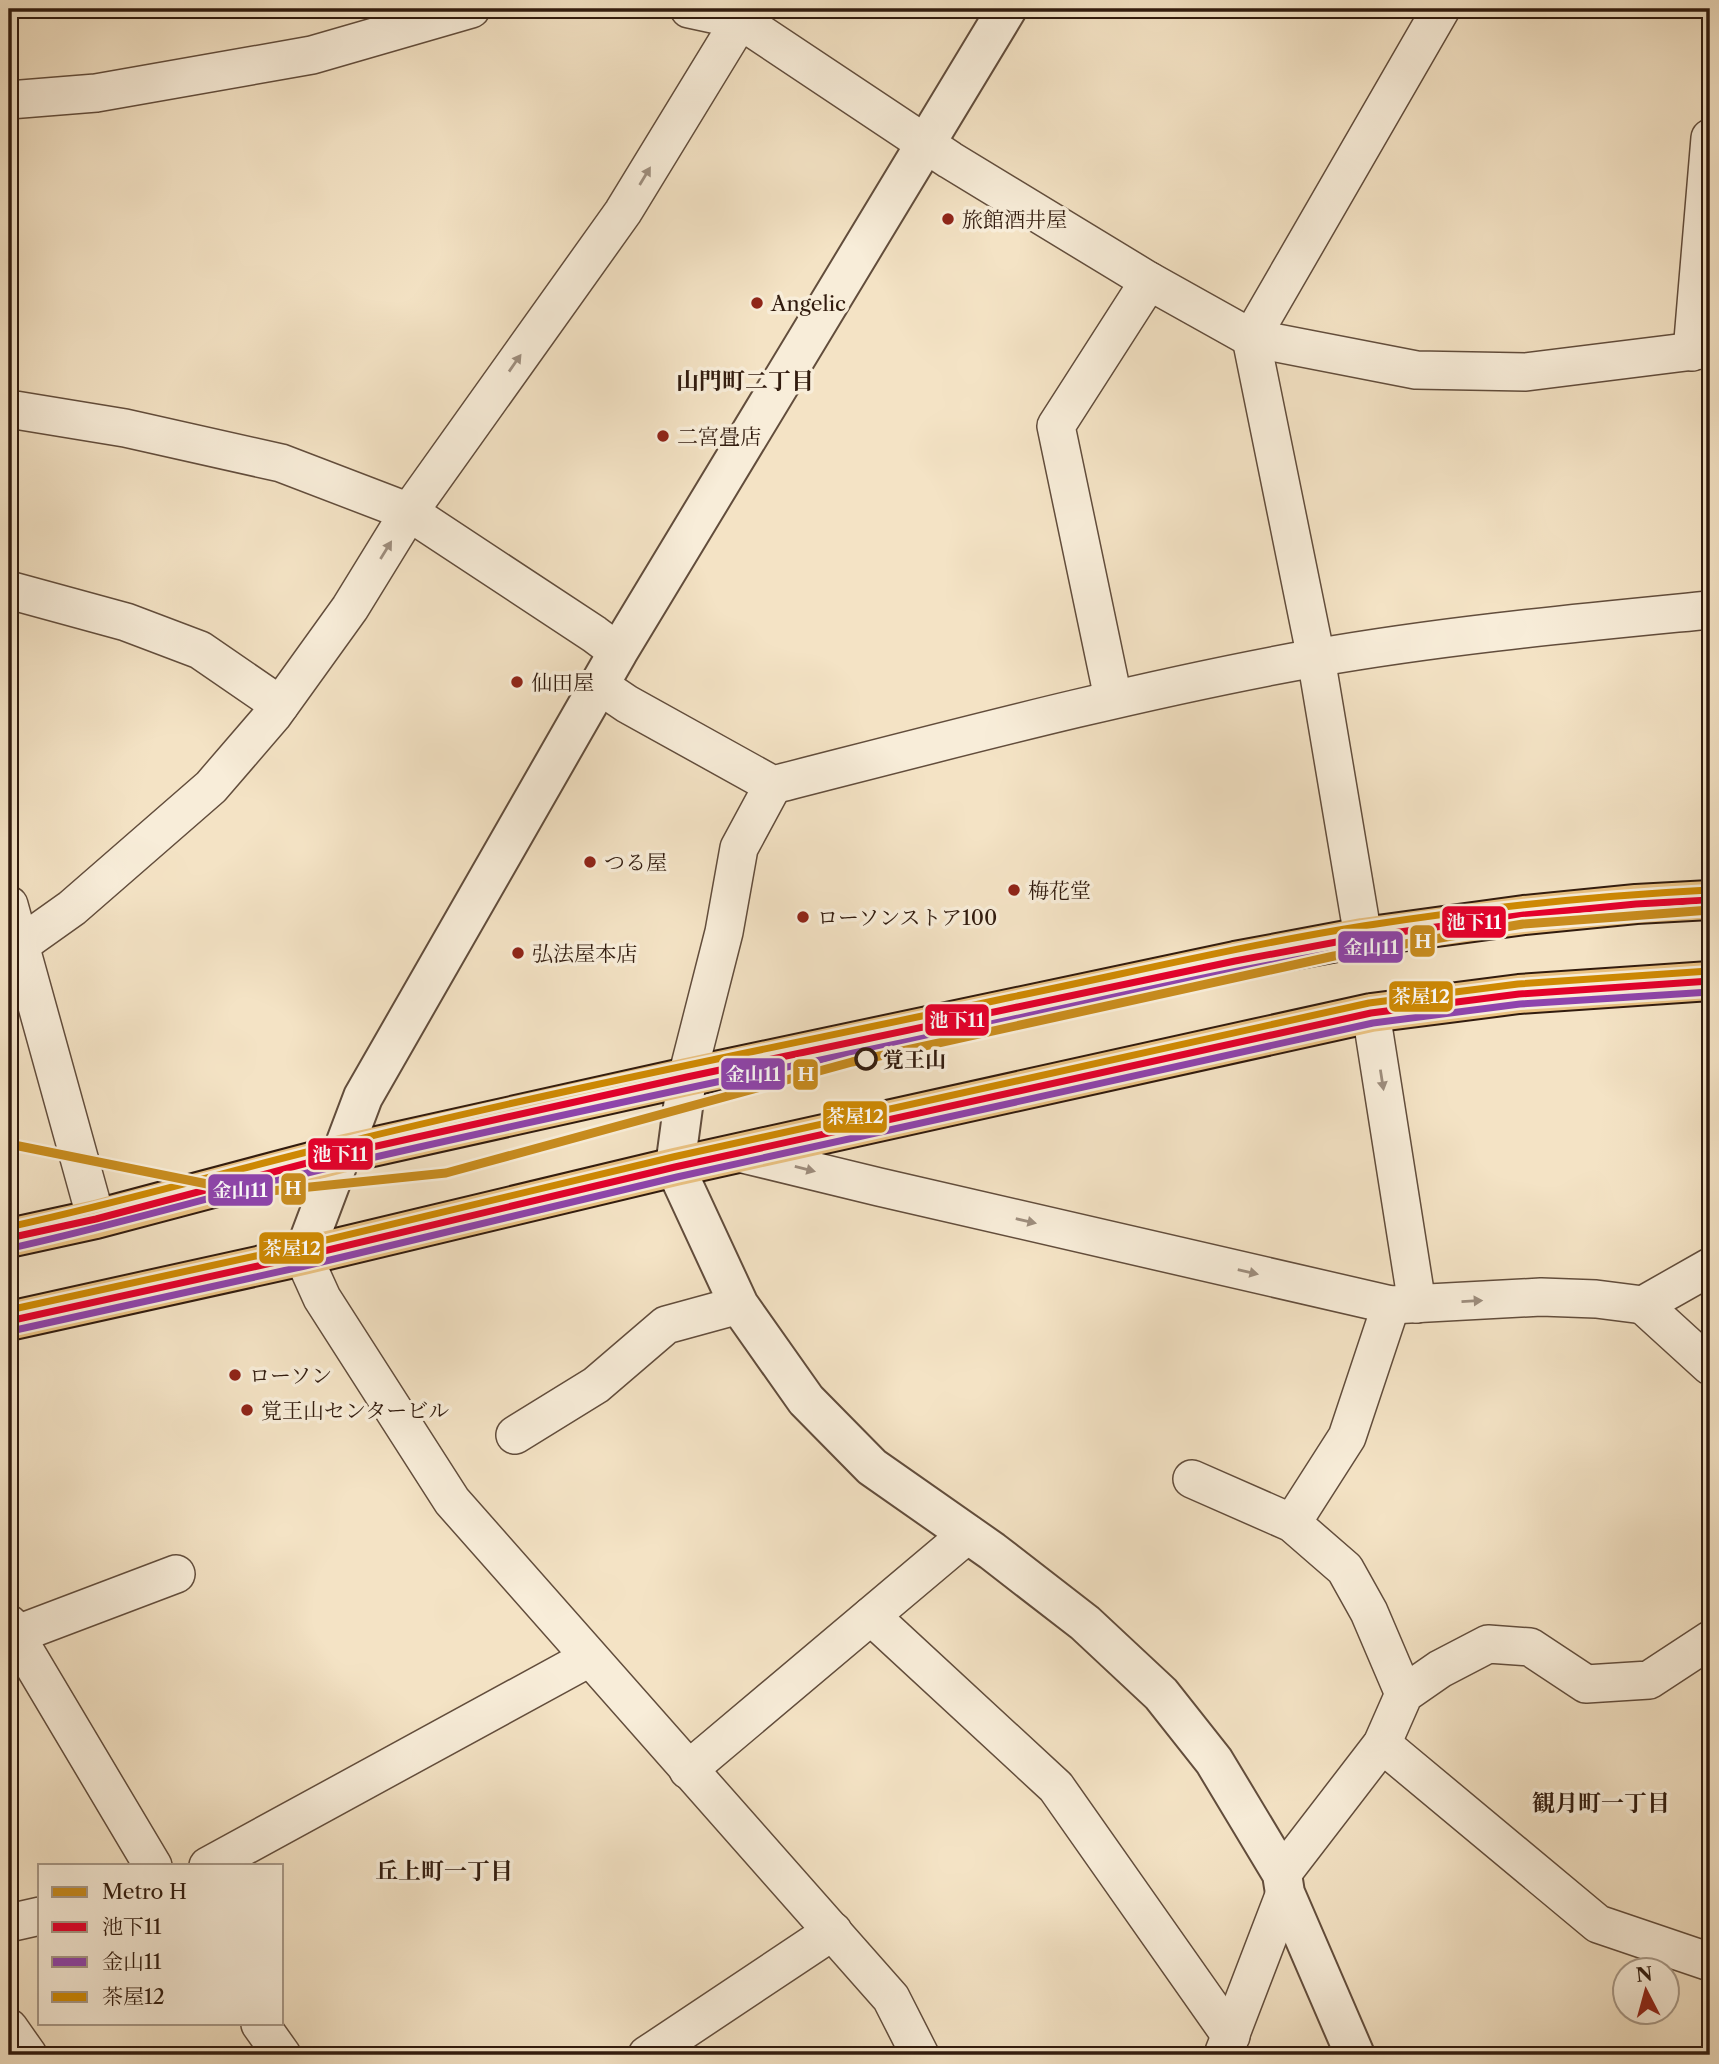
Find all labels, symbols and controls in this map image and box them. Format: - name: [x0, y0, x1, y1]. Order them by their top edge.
- one-way arrow: [638, 167, 651, 186]
- place label: 旅館酒井屋: [962, 207, 1067, 232]
- marker: 旅館酒井屋: [940, 211, 956, 227]
- place label: Angelic: [770, 291, 846, 316]
- marker: Angelic: [749, 295, 765, 311]
- one-way arrow: [508, 354, 522, 372]
- district label: 山門町二丁目: [676, 367, 814, 395]
- place label: 二宮畳店: [677, 424, 761, 449]
- marker: 二宮畳店: [655, 428, 671, 444]
- one-way arrow: [379, 540, 392, 559]
- place label: 仙田屋: [531, 670, 594, 695]
- marker: 仙田屋: [509, 674, 525, 690]
- place label: つる屋: [604, 850, 667, 875]
- marker: つる屋: [582, 854, 598, 870]
- place label: 梅花堂: [1028, 878, 1091, 903]
- marker: 梅花堂: [1006, 882, 1022, 898]
- place label: ローソンストア100: [817, 905, 997, 930]
- line badge: 池下11: [1441, 905, 1507, 939]
- marker: ローソンストア100: [795, 909, 811, 925]
- text: 池下11: [1446, 911, 1502, 934]
- line badge: H: [1409, 924, 1436, 958]
- line badge: 金山11: [1337, 930, 1404, 964]
- text: H: [1414, 930, 1432, 953]
- text: 金山11: [1343, 936, 1399, 959]
- place label: 弘法屋本店: [532, 941, 637, 966]
- marker: 弘法屋本店: [510, 945, 526, 961]
- line badge: 茶屋12: [1388, 980, 1454, 1013]
- text: 茶屋12: [1392, 985, 1450, 1008]
- line badge: 池下11: [924, 1003, 990, 1037]
- text: 池下11: [929, 1009, 985, 1032]
- place label: 覚王山: [883, 1047, 946, 1072]
- marker: 覚王山: [855, 1048, 877, 1070]
- line badge: 金山11: [720, 1057, 786, 1091]
- line badge: H: [792, 1058, 819, 1091]
- text: 金山11: [725, 1063, 781, 1086]
- text: H: [797, 1063, 815, 1086]
- one-way arrow: [1377, 1069, 1388, 1091]
- line badge: 茶屋12: [822, 1100, 888, 1134]
- text: 茶屋12: [826, 1105, 884, 1128]
- line badge: 池下11: [307, 1137, 374, 1171]
- text: 池下11: [312, 1143, 368, 1166]
- one-way arrow: [794, 1164, 816, 1175]
- line badge: H: [280, 1172, 307, 1206]
- line badge: 金山11: [207, 1173, 274, 1207]
- text: H: [284, 1177, 302, 1200]
- text: 金山11: [212, 1179, 268, 1202]
- one-way arrow: [1016, 1216, 1038, 1227]
- line badge: 茶屋12: [258, 1231, 325, 1265]
- text: 茶屋12: [263, 1237, 321, 1260]
- one-way arrow: [1237, 1267, 1259, 1278]
- one-way arrow: [1461, 1295, 1483, 1306]
- place label: ローソン: [249, 1363, 332, 1388]
- marker: ローソン: [227, 1367, 243, 1383]
- place label: 覚王山センタービル: [261, 1398, 449, 1423]
- marker: 覚王山センタービル: [239, 1402, 255, 1418]
- district label: 観月町一丁目: [1532, 1789, 1670, 1817]
- district label: 丘上町一丁目: [375, 1857, 513, 1885]
- legend: [38, 1864, 284, 2025]
- text: Metro H: [102, 1879, 187, 1904]
- text: 池下11: [102, 1914, 162, 1939]
- text: 金山11: [102, 1949, 162, 1974]
- north arrow: [1610, 1955, 1680, 2025]
- text: N: [1635, 1962, 1654, 1987]
- text: 茶屋12: [102, 1984, 165, 2009]

